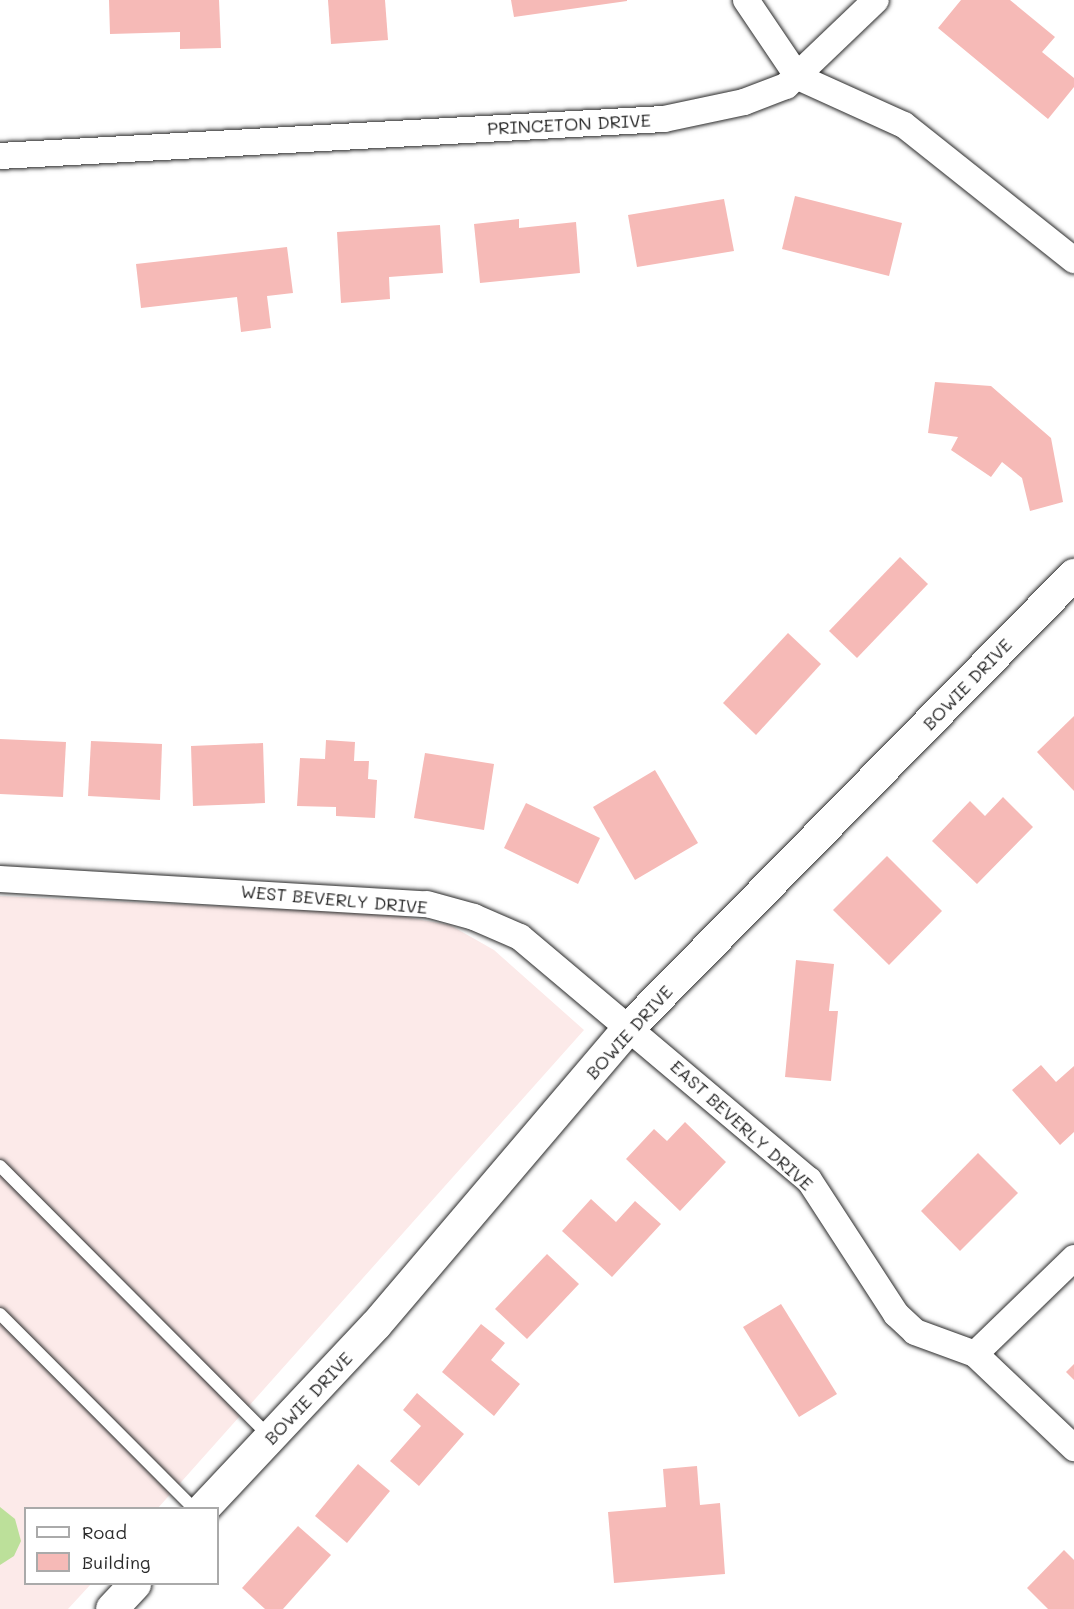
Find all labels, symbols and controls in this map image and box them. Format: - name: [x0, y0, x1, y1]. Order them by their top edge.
- street label: PRINCETON DRIVE: [487, 109, 651, 139]
- street label: BOWIE DRIVE: [918, 634, 1016, 734]
- street label: WEST BEVERLY DRIVE: [240, 880, 428, 918]
- street label: BOWIE DRIVE: [581, 981, 677, 1083]
- street label: EAST BEVERLY DRIVE: [666, 1055, 818, 1195]
- street label: BOWIE DRIVE: [260, 1347, 356, 1449]
- legend: [24, 1507, 219, 1585]
- text: Road: [82, 1520, 127, 1544]
- text: Building: [82, 1550, 150, 1574]

